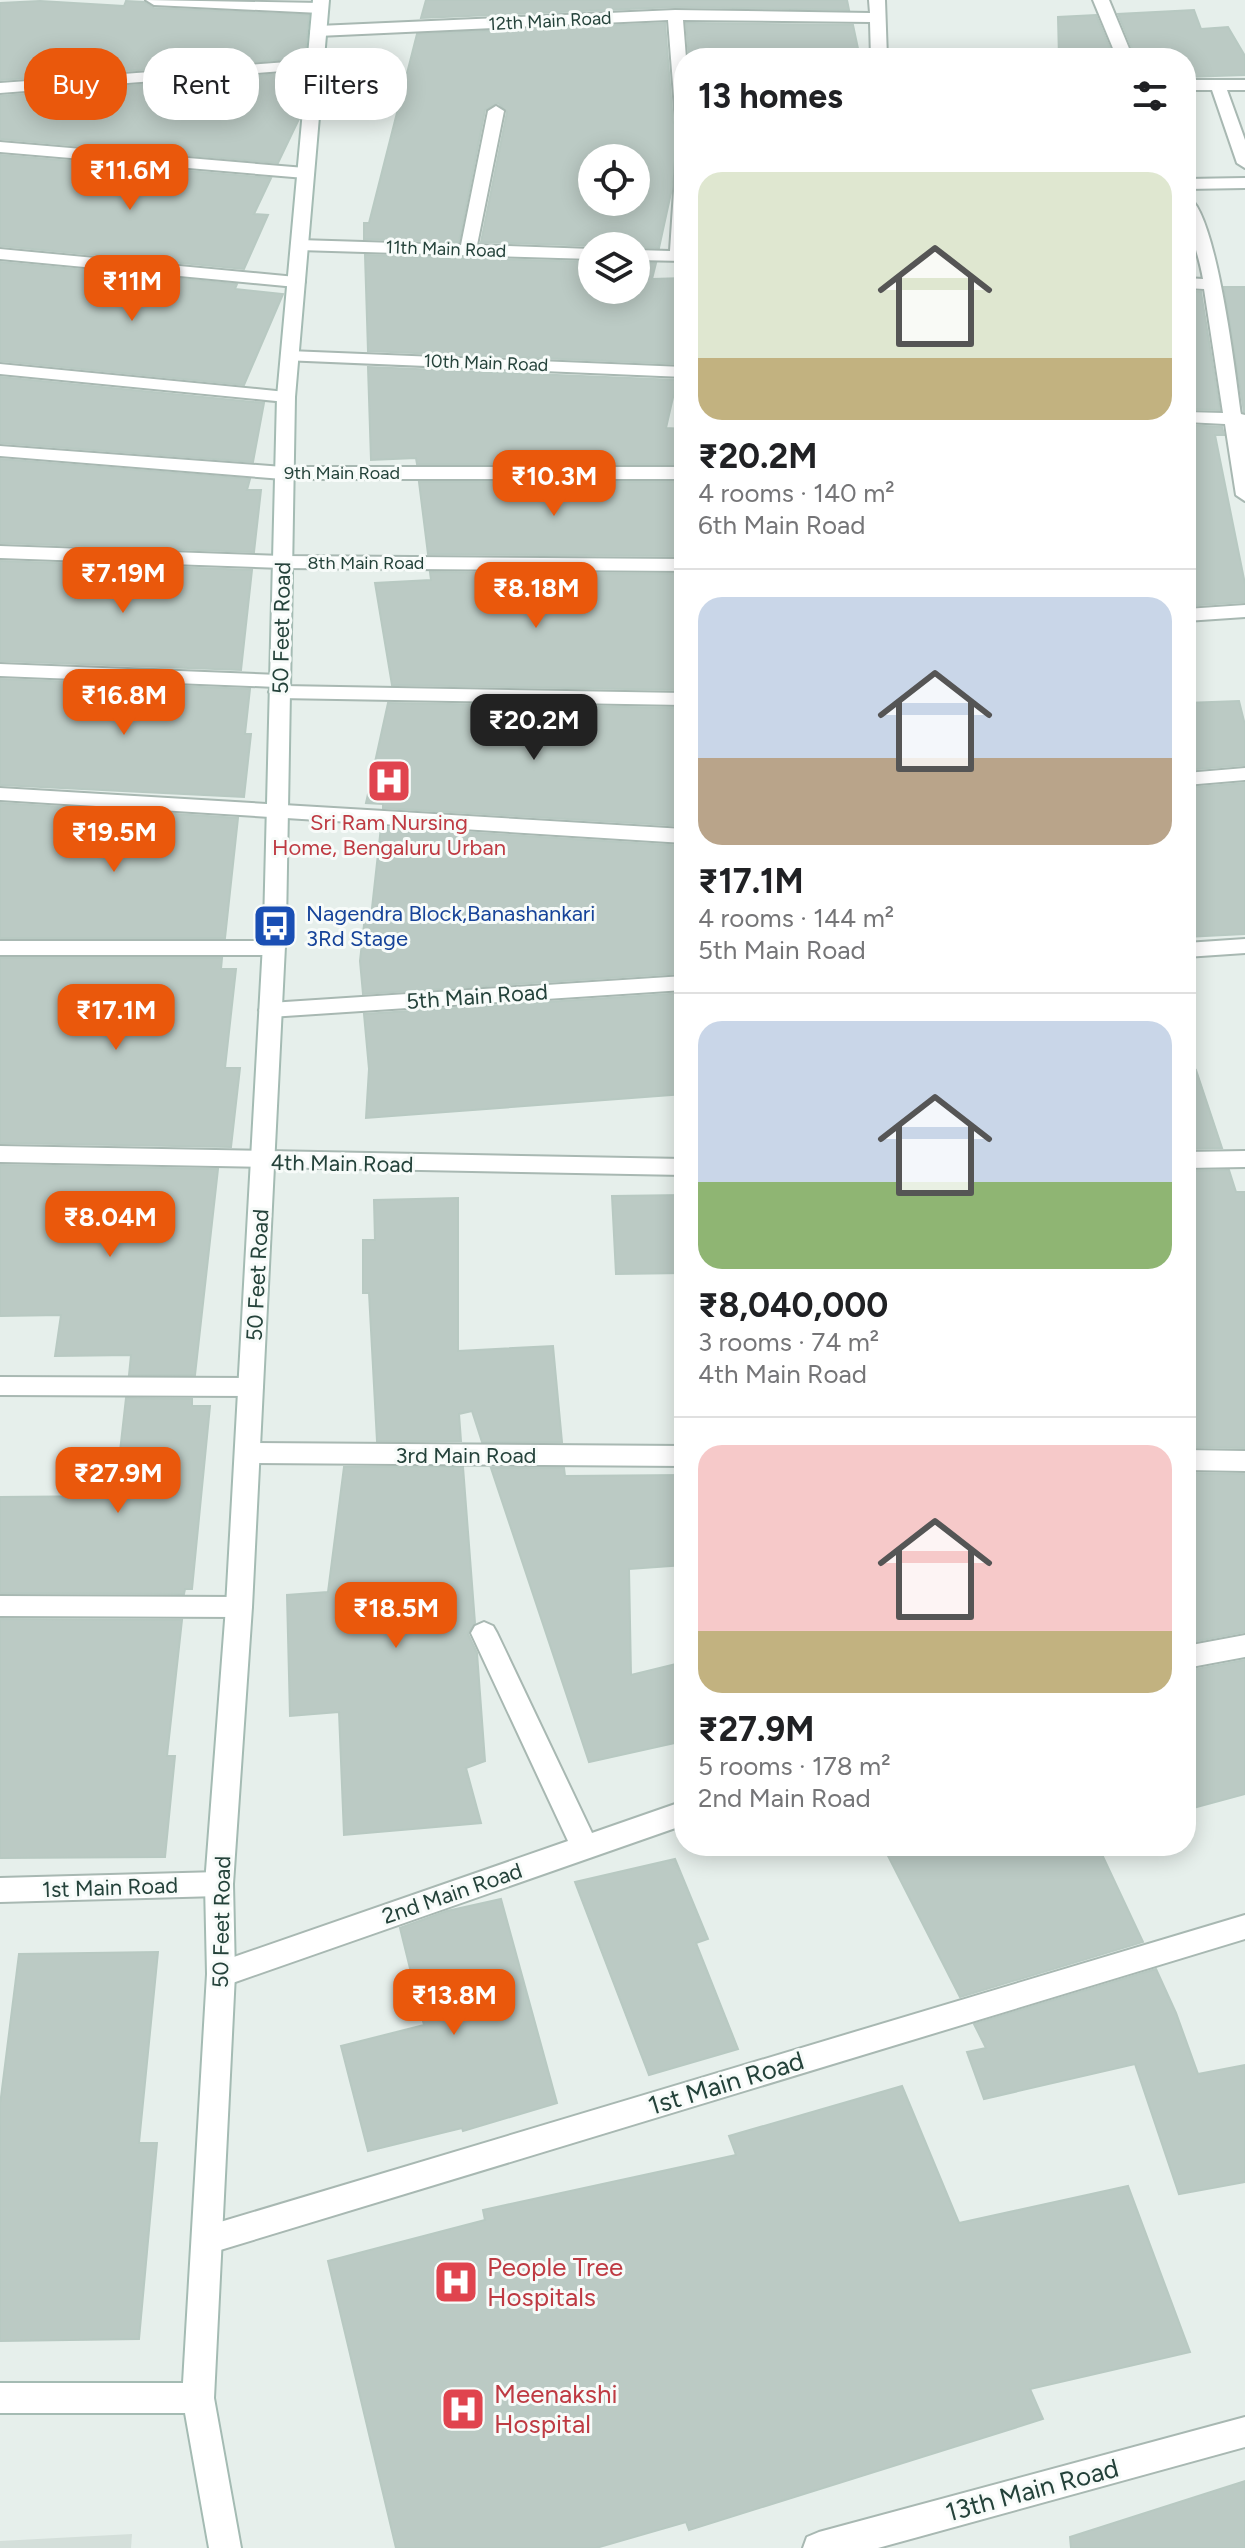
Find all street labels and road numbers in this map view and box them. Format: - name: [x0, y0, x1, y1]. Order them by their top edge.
- street label: 12th Main Road: [488, 7, 612, 35]
- street label: 11th Main Road: [385, 236, 507, 262]
- street label: 10th Main Road: [423, 350, 549, 376]
- street label: 9th Main Road: [284, 462, 400, 484]
- street label: 8th Main Road: [308, 552, 424, 574]
- street label: 50 Feet Road: [267, 562, 296, 694]
- street label: 5th Main Road: [405, 978, 549, 1015]
- street label: 4th Main Road: [270, 1149, 414, 1178]
- street label: 50 Feet Road: [241, 1208, 274, 1342]
- street label: 3rd Main Road: [395, 1442, 537, 1469]
- street label: 50 Feet Road: [207, 1856, 236, 1988]
- street label: 2nd Main Road: [379, 1857, 526, 1930]
- street label: 1st Main Road: [41, 1872, 179, 1903]
- street label: 1st Main Road: [644, 2044, 808, 2122]
- street label: 13th Main Road: [942, 2452, 1122, 2528]

